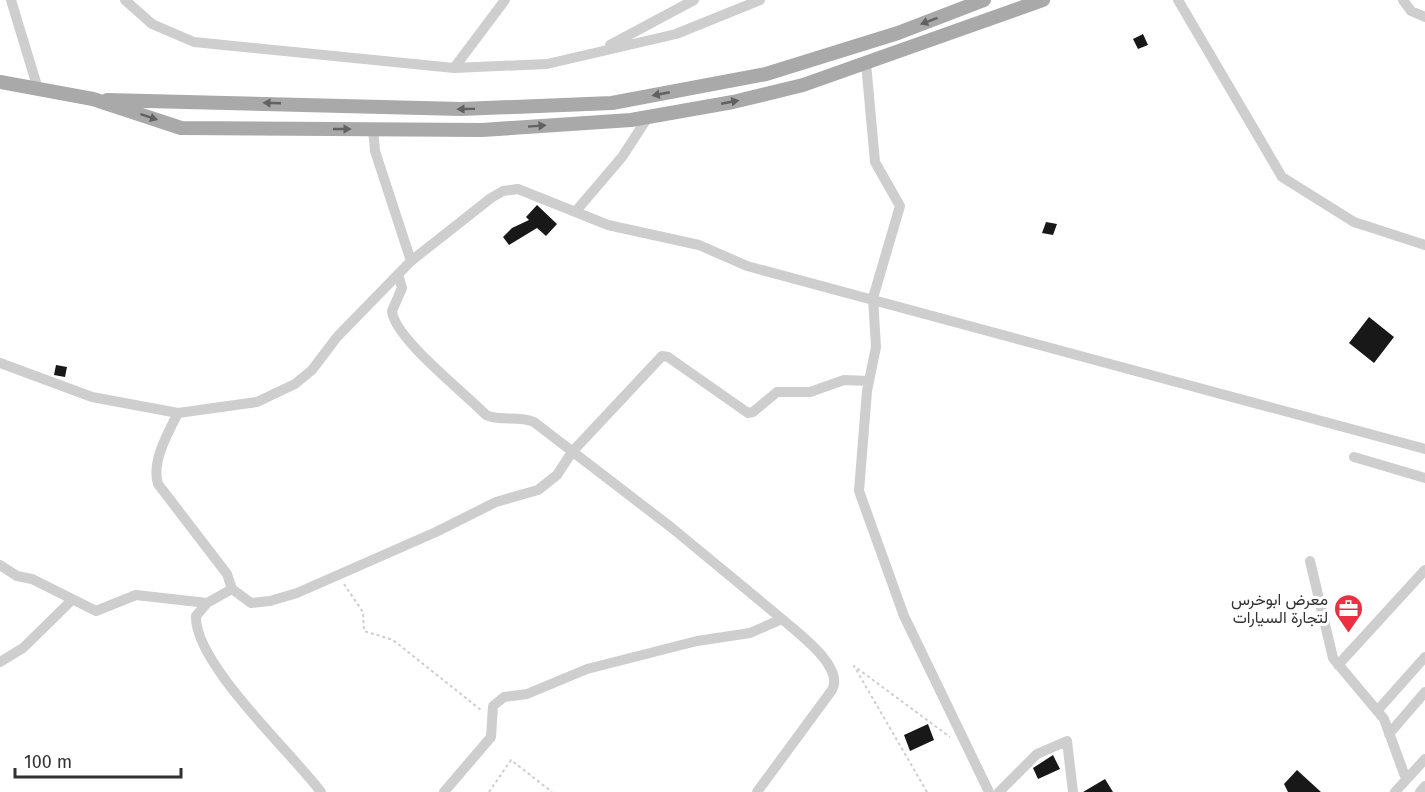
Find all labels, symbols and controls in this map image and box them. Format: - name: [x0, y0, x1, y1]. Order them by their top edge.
- one-way arrow: [920, 17, 938, 26]
- one-way arrow: [651, 90, 670, 99]
- one-way arrow: [721, 97, 740, 106]
- one-way arrow: [262, 98, 281, 107]
- one-way arrow: [457, 104, 476, 114]
- one-way arrow: [140, 113, 158, 123]
- one-way arrow: [527, 122, 546, 131]
- one-way arrow: [333, 124, 352, 134]
- place label: معرض ابوخرس لتجارة السيارات: [1231, 590, 1328, 628]
- office icon: معرض ابوخرس لتجارة السيارات: [1333, 592, 1365, 634]
- scale bar: [15, 741, 182, 779]
- text: 100 m: [24, 751, 72, 773]

